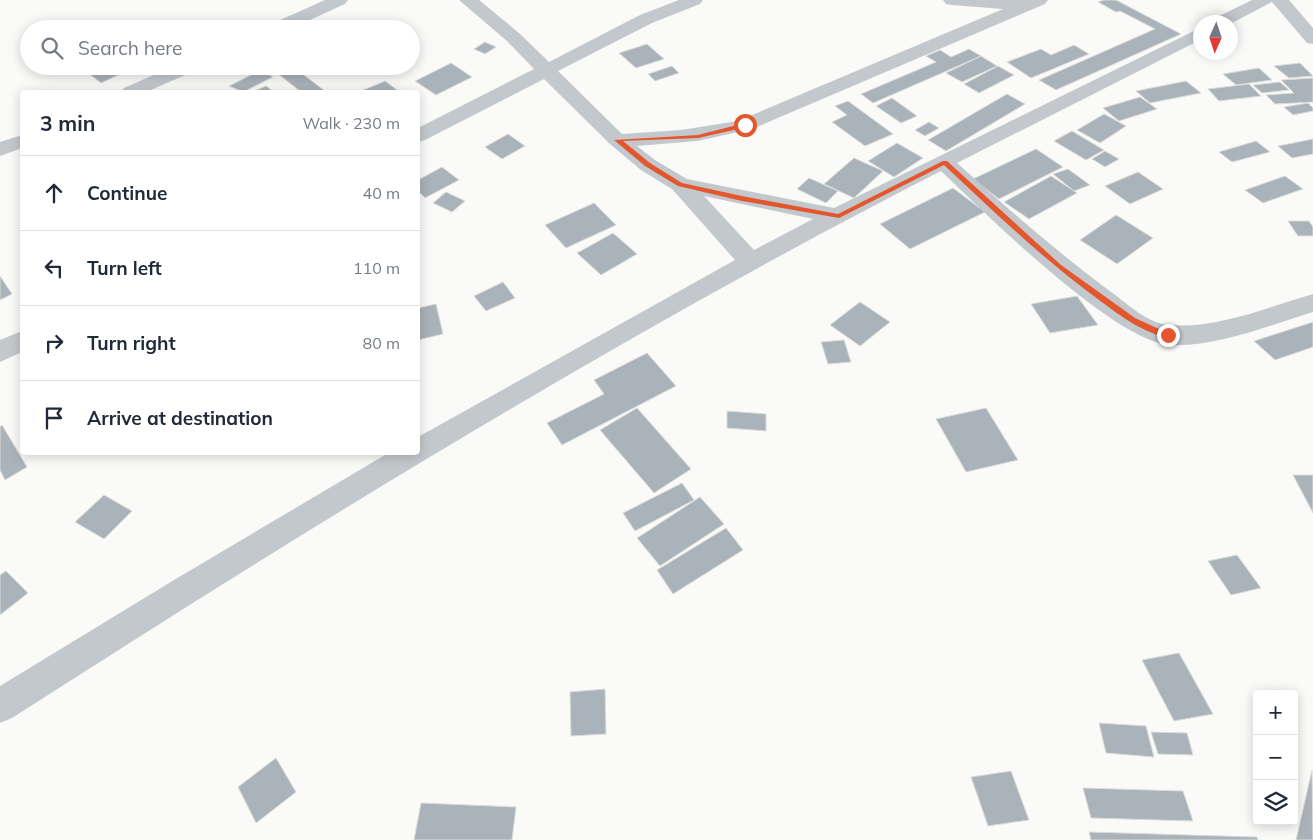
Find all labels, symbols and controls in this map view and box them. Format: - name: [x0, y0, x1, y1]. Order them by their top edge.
- north arrow: [1193, 15, 1238, 60]
- search box: [20, 20, 420, 75]
- icon: search: [38, 34, 66, 62]
- text: Search here: [78, 36, 182, 60]
- text: 3 min: [40, 110, 95, 136]
- text: Walk · 230 m: [302, 113, 400, 133]
- route start: [734, 114, 757, 137]
- icon: ahead: [40, 179, 68, 207]
- text: Continue: [87, 181, 167, 205]
- text: 40 m: [363, 183, 400, 203]
- icon: left: [40, 254, 68, 282]
- text: Turn left: [87, 256, 162, 280]
- text: 110 m: [353, 258, 400, 278]
- route end: [1157, 324, 1180, 347]
- icon: right: [40, 329, 68, 357]
- text: Turn right: [87, 331, 176, 355]
- text: 80 m: [363, 333, 400, 353]
- icon: arrive: [40, 404, 68, 432]
- text: Arrive at destination: [87, 406, 273, 430]
- map controls: [1253, 690, 1298, 825]
- button: +: [1253, 690, 1298, 735]
- button: −: [1253, 735, 1298, 780]
- button: layers: [1253, 780, 1298, 825]

